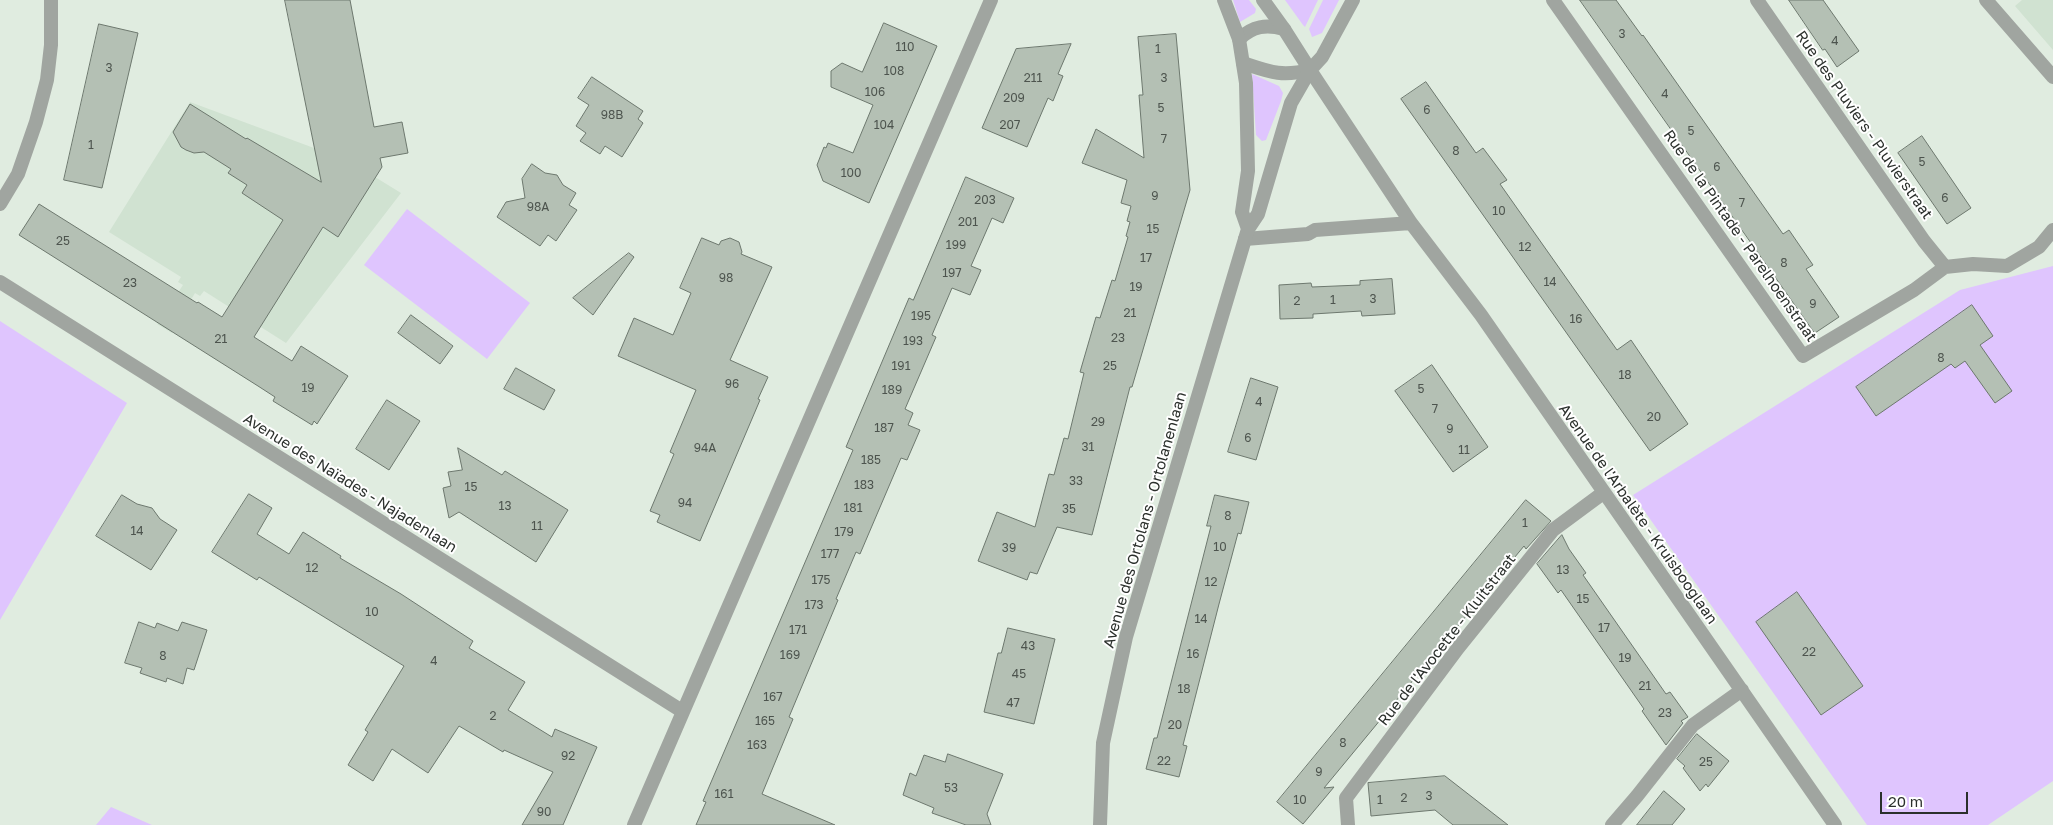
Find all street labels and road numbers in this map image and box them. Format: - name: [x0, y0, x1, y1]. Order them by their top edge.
- street label: Rue des Pluviers - Pluvierstraat: [1792, 27, 1936, 223]
- street label: Rue de la Pintade - Parelhoenstraat: [1660, 127, 1820, 345]
- street label: Avenue des Ortolans - Ortolanenlaan: [1100, 390, 1190, 650]
- street label: Avenue de l'Arbalète - Kruisbooglaan: [1555, 401, 1721, 627]
- street label: Avenue des Naïades - Najadenlaan: [240, 410, 460, 556]
- street label: Rue de l'Avocette - Kluitstraat: [1374, 551, 1520, 729]

